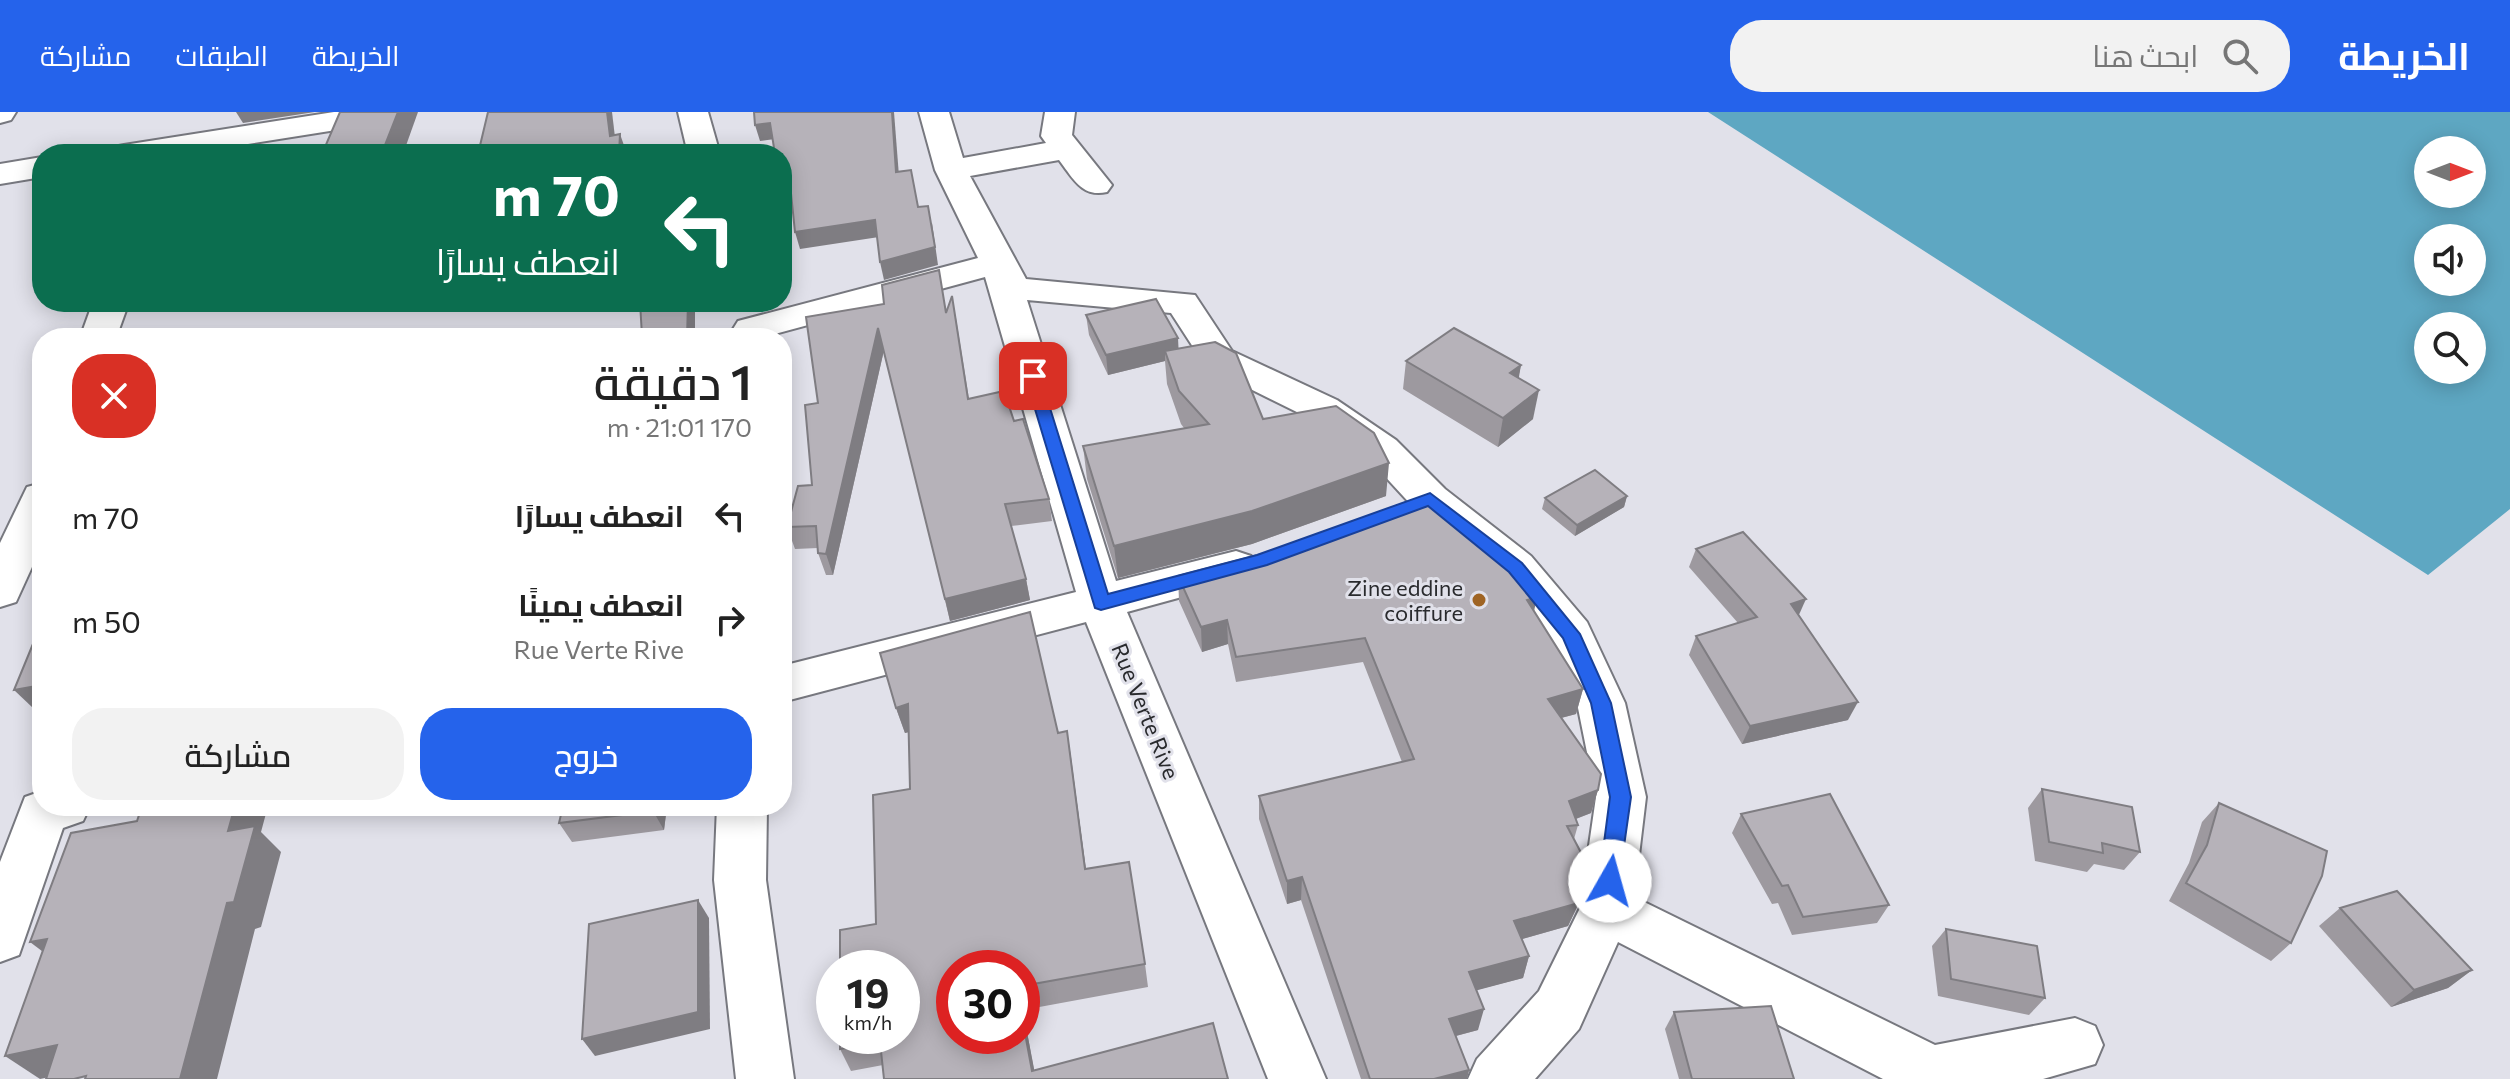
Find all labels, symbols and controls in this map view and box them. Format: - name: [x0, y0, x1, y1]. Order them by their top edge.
- search box: [1730, 20, 2290, 92]
- text: الخريطة: [2338, 31, 2470, 78]
- icon: search: [2218, 34, 2262, 78]
- text: ابحث هنا: [2092, 36, 2198, 73]
- text: مشاركة: [40, 38, 131, 72]
- text: الطبقات: [175, 38, 268, 72]
- text: الخريطة: [312, 38, 399, 72]
- north arrow: [2414, 136, 2486, 208]
- map controls: [2414, 136, 2486, 384]
- text: 70 m: [493, 159, 620, 228]
- icon: left: [648, 176, 752, 280]
- button: sound: [2414, 224, 2486, 296]
- text: انعطف يسارًا: [436, 238, 620, 282]
- button: search: [2414, 312, 2486, 384]
- pin: [999, 342, 1067, 410]
- text: 1 دقيقة: [594, 351, 752, 410]
- button: close: [72, 354, 156, 438]
- icon: arrive: [1011, 354, 1055, 398]
- text: 170 m · 21:01: [607, 411, 752, 442]
- icon: left: [708, 494, 752, 538]
- text: انعطف يسارًا: [515, 496, 684, 533]
- text: 70 m: [72, 498, 139, 535]
- place label: Zine eddine coiffure: [1347, 574, 1463, 626]
- text: انعطف يمينًا: [518, 585, 684, 622]
- marker: Zine eddine coiffure: [1470, 591, 1488, 609]
- icon: right: [708, 598, 752, 642]
- text: 50 m: [72, 602, 141, 639]
- text: Rue Verte Rive: [514, 633, 684, 664]
- street label: Rue Verte Rive: [1106, 639, 1186, 783]
- button: مشاركة: [72, 708, 404, 800]
- button: خروج: [420, 708, 752, 800]
- position arrow: [1568, 839, 1652, 923]
- speed limit sign: 30: [936, 950, 1040, 1054]
- text: 19: [847, 967, 889, 1016]
- text: km/h: [844, 1010, 892, 1034]

